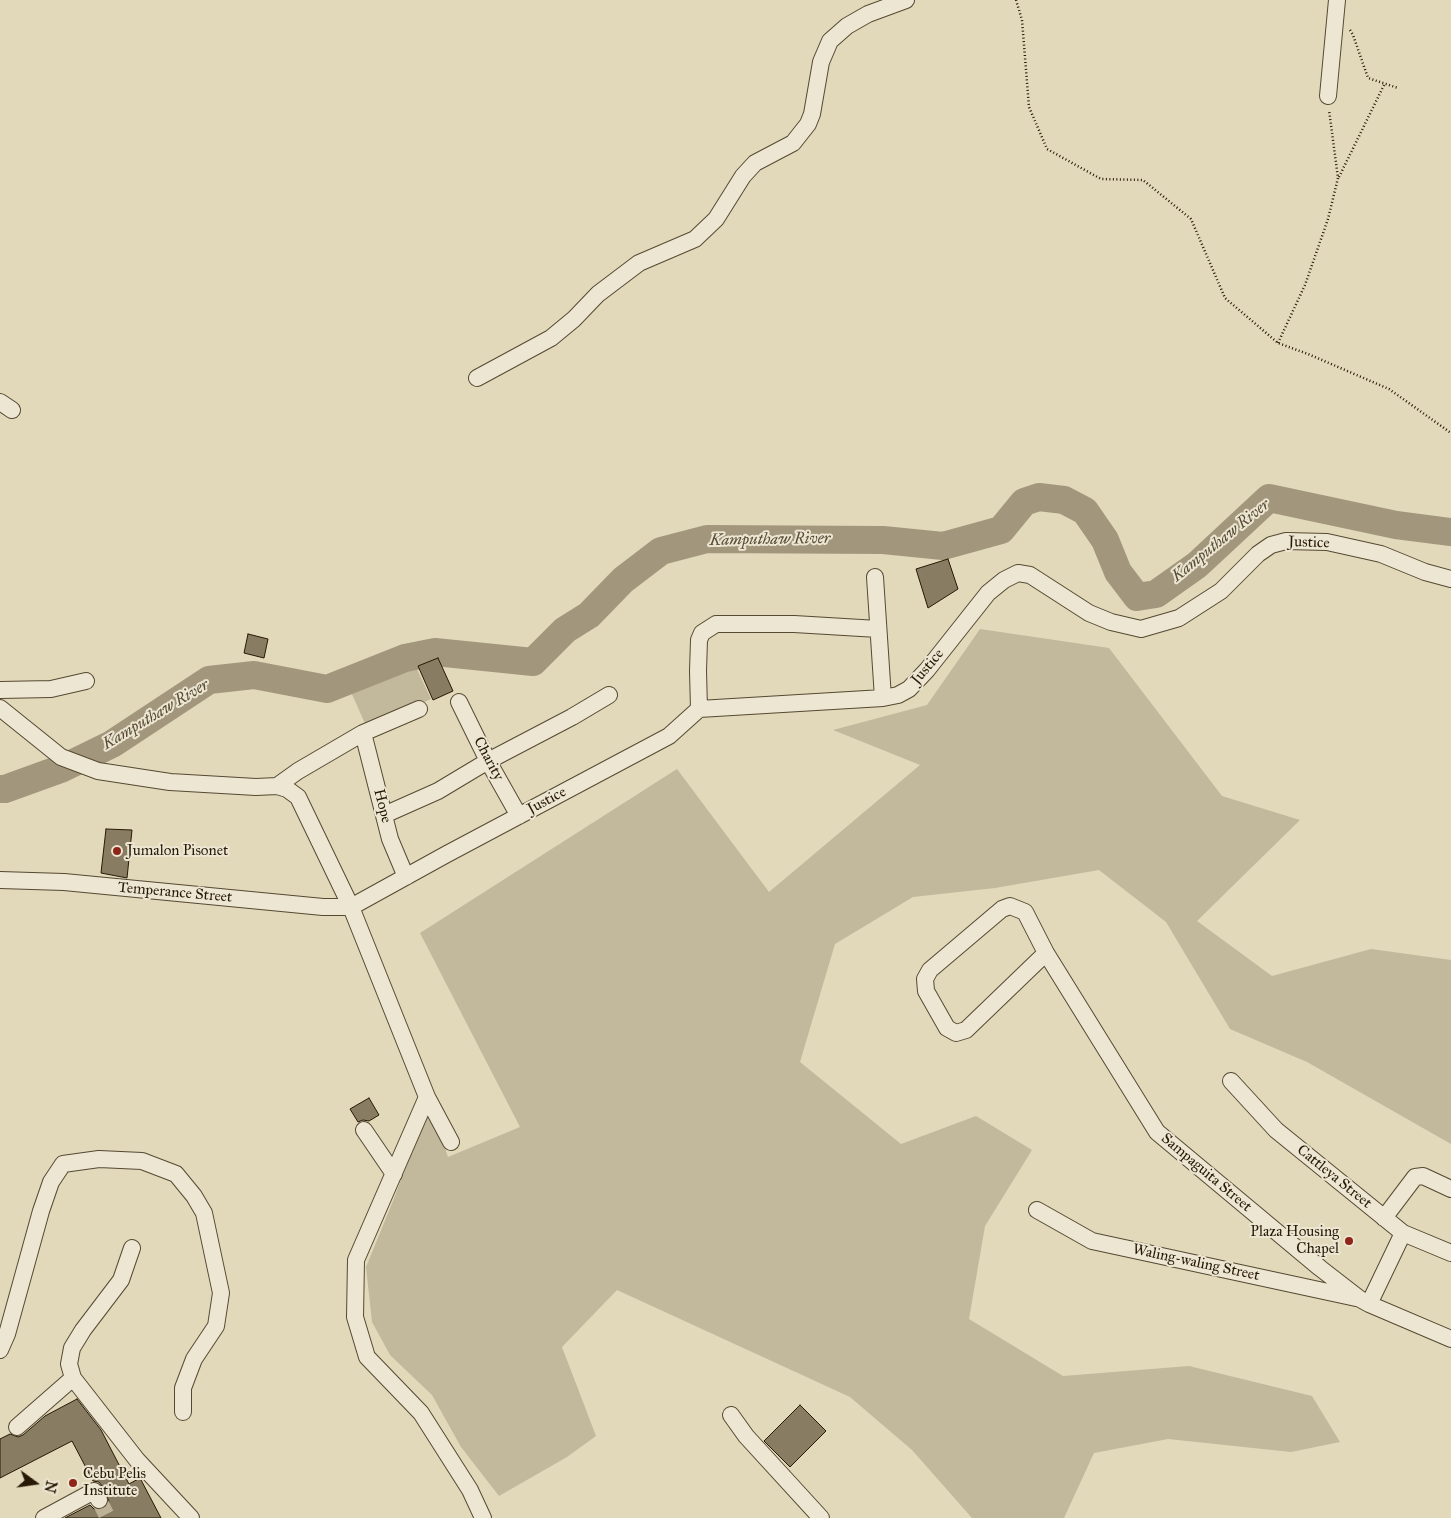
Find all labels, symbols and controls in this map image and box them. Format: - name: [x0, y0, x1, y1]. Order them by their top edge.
- water label: Kamputhaw River: [1168, 496, 1274, 586]
- water label: Kamputhaw River: [710, 529, 830, 551]
- street label: Justice: [1288, 533, 1330, 553]
- street label: Justice: [908, 645, 948, 689]
- water label: Kamputhaw River: [99, 676, 213, 754]
- street label: Charity: [469, 734, 507, 784]
- street label: Justice: [525, 783, 569, 819]
- street label: Hope: [369, 787, 395, 825]
- place label: Jumalon Pisonet: [127, 842, 228, 860]
- marker: Jumalon Pisonet: [111, 845, 123, 857]
- street label: Temperance Street: [117, 879, 233, 907]
- street label: Sampaguita Street: [1157, 1130, 1255, 1216]
- street label: Cattleya Street: [1293, 1141, 1375, 1213]
- place label: Plaza Housing Chapel: [1250, 1223, 1339, 1258]
- marker: Plaza Housing Chapel: [1343, 1235, 1355, 1247]
- street label: Waling-waling Street: [1131, 1241, 1261, 1285]
- north arrow: [10, 1458, 60, 1508]
- place label: Cebu Pelis Institute: [83, 1465, 146, 1500]
- marker: Cebu Pelis Institute: [67, 1477, 79, 1489]
- text: N: [40, 1479, 60, 1495]

